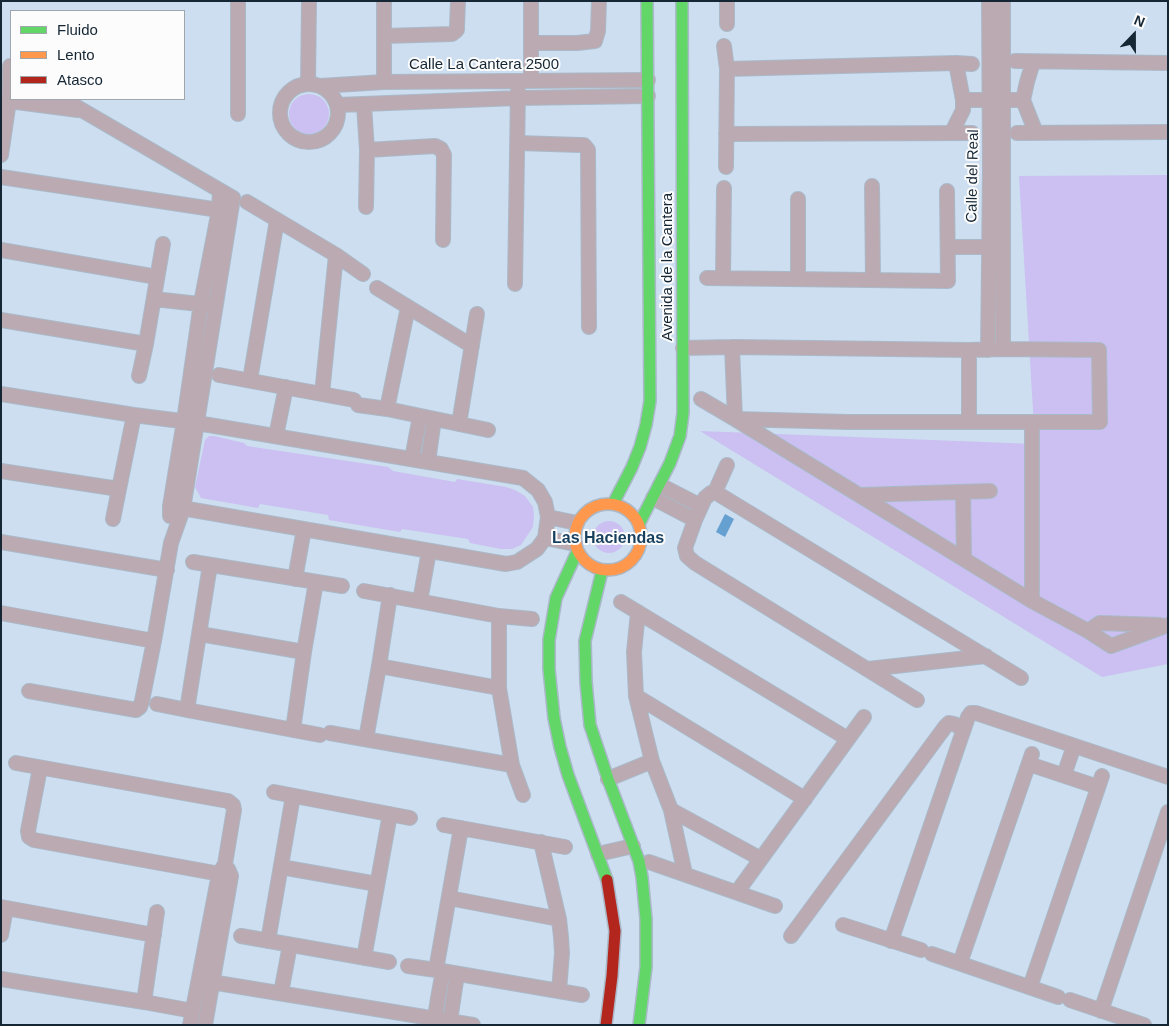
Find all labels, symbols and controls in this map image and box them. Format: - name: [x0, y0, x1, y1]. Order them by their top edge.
- legend: [10, 10, 185, 100]
- north arrow: [1109, 10, 1159, 60]
- text: N: [1132, 12, 1147, 30]
- text: Fluido: [57, 21, 98, 38]
- text: Lento: [57, 46, 95, 63]
- street label: Calle La Cantera 2500: [409, 56, 559, 74]
- text: Atasco: [57, 71, 103, 88]
- street label: Calle del Real: [963, 129, 983, 223]
- street label: Avenida de la Cantera: [659, 193, 677, 341]
- district label: Las Haciendas: [552, 529, 664, 549]

